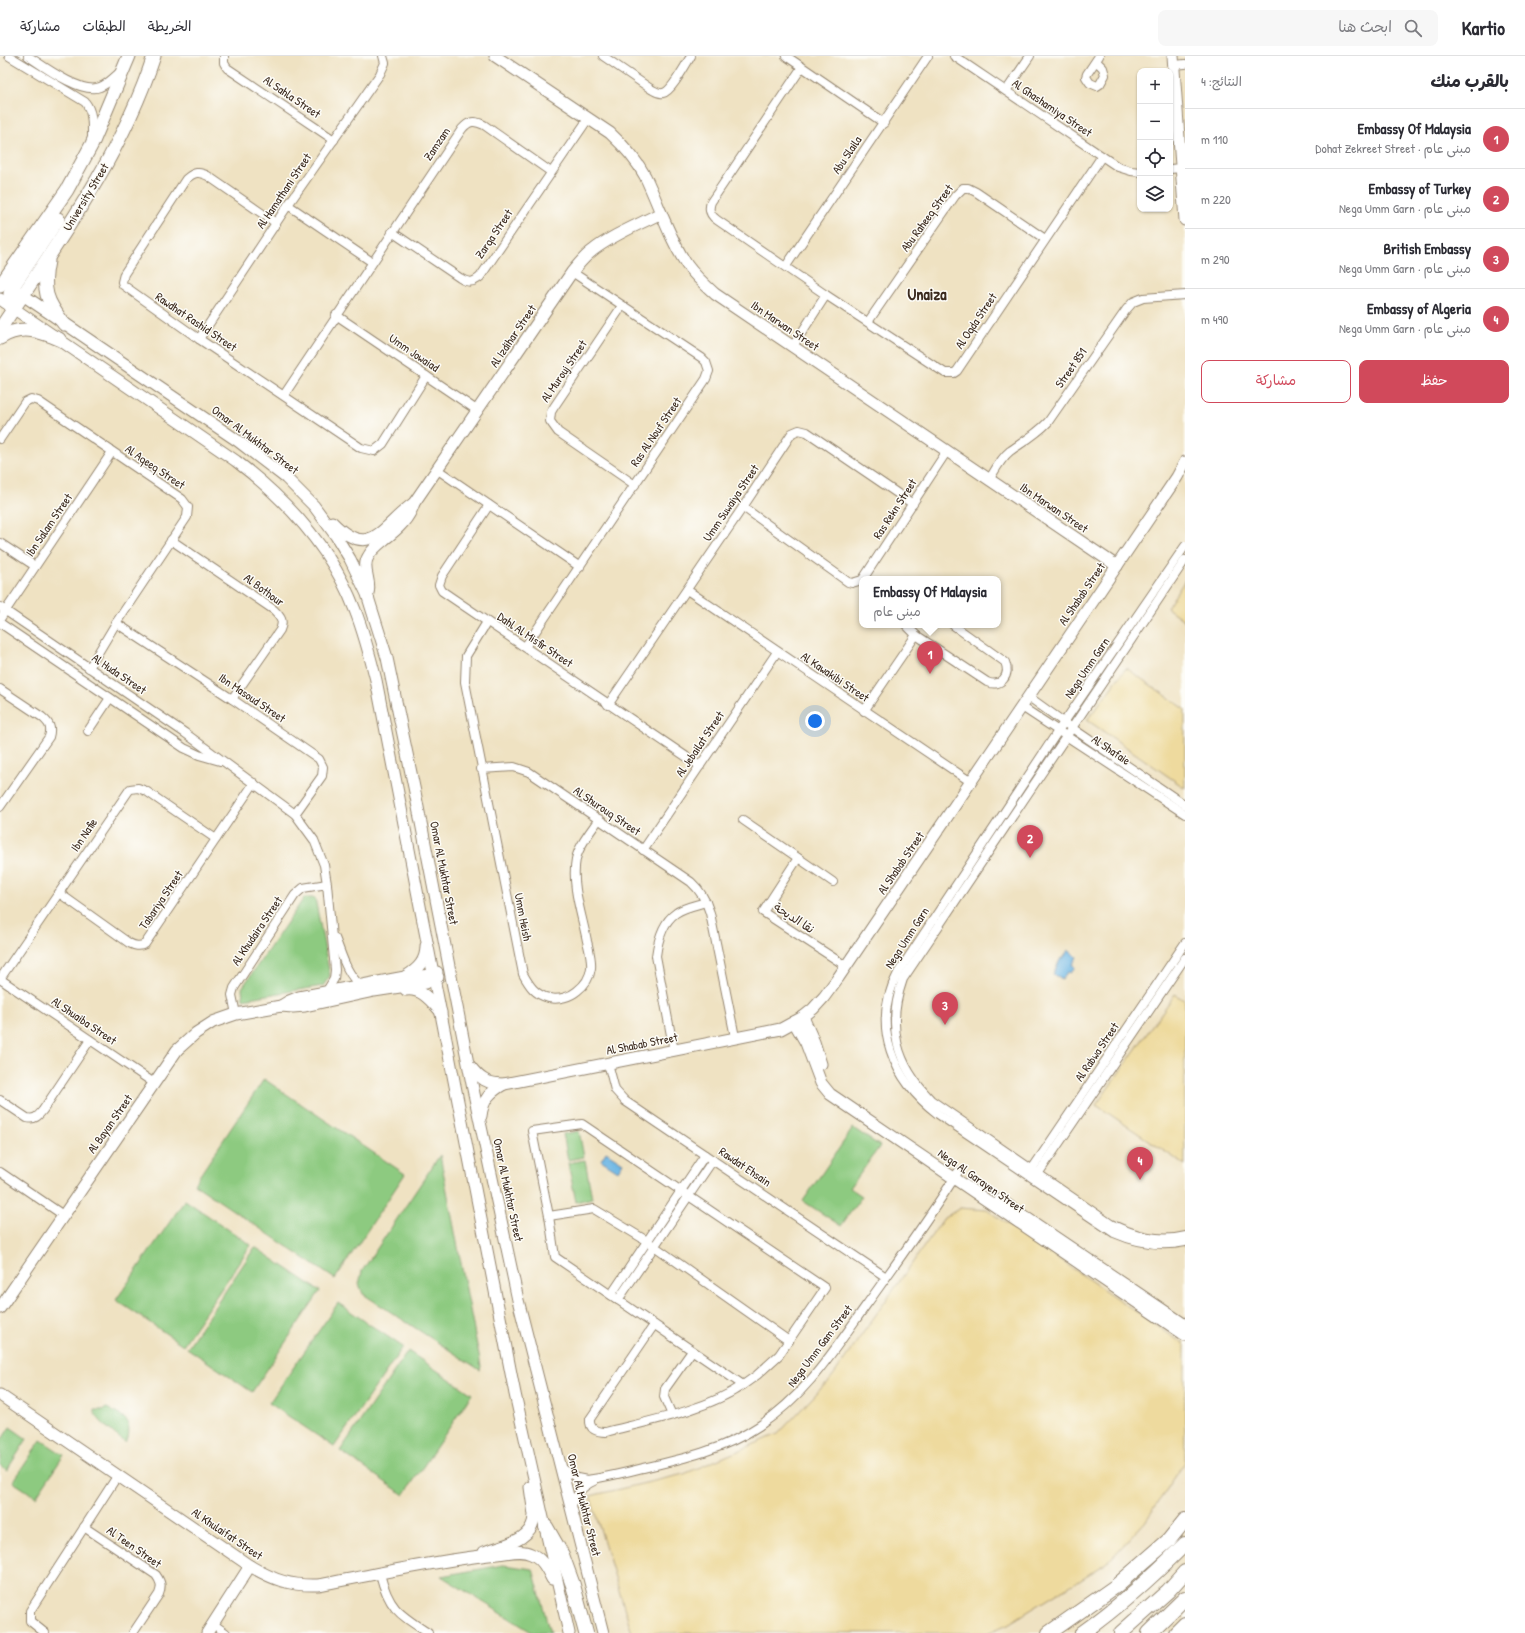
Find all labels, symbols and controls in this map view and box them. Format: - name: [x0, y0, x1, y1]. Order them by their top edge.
- search box: [1158, 10, 1438, 46]
- text: Kartio: [1462, 15, 1505, 41]
- text: مشاركة: [20, 16, 60, 35]
- text: الطبقات: [82, 16, 126, 35]
- text: الخريطة: [148, 16, 191, 35]
- text: ابحث هنا: [1338, 16, 1392, 37]
- icon: search: [1402, 17, 1424, 39]
- map controls: [1137, 68, 1173, 212]
- button: +: [1137, 68, 1173, 104]
- text: بالقرب منك: [1431, 69, 1509, 92]
- street label: Al Sahla Street: [260, 71, 325, 122]
- text: النتائج: 4: [1201, 72, 1242, 90]
- street label: Al Ghashamiya Street: [1009, 75, 1096, 141]
- button: −: [1137, 104, 1173, 140]
- text: Embassy Of Malaysia: [1358, 118, 1471, 139]
- street label: Zamzam: [419, 124, 454, 164]
- text: 110 m: [1201, 130, 1228, 148]
- text: 1: [1494, 130, 1498, 148]
- street label: Abu Slaila: [828, 132, 866, 177]
- text: مبنى عام · Dohat Zekreet Street: [1315, 139, 1471, 157]
- button: locate: [1137, 140, 1173, 176]
- street label: Al Hamathani Street: [252, 149, 316, 232]
- street label: University Street: [59, 159, 113, 234]
- button: layers: [1137, 176, 1173, 212]
- text: Embassy of Turkey: [1369, 178, 1471, 199]
- street label: Abu Raheeq Street: [896, 180, 957, 255]
- text: 220 m: [1201, 190, 1231, 208]
- text: 2: [1493, 190, 1499, 208]
- text: مبنى عام · Nega Umm Garn: [1339, 199, 1471, 217]
- street label: Zarqa Street: [471, 205, 517, 262]
- text: British Embassy: [1383, 238, 1471, 259]
- text: 290 m: [1201, 250, 1230, 268]
- text: 3: [1493, 250, 1499, 268]
- text: مبنى عام · Nega Umm Garn: [1339, 259, 1471, 277]
- district label: Unaiza: [907, 283, 947, 305]
- street label: Rawdhat Rashid Street: [152, 288, 241, 356]
- street label: Al Oqda Street: [951, 289, 1001, 352]
- street label: Ibn Marwan Street: [748, 297, 823, 355]
- text: Embassy of Algeria: [1367, 298, 1471, 319]
- street label: Al Izdihar Street: [485, 300, 540, 370]
- text: 490 m: [1201, 310, 1228, 328]
- text: 4: [1494, 310, 1498, 328]
- text: مبنى عام · Nega Umm Garn: [1339, 319, 1471, 337]
- street label: Umm Jowaiad: [386, 330, 443, 376]
- street label: Al Murouj Street: [537, 336, 591, 405]
- street label: Street 851: [1051, 344, 1091, 391]
- button: مشاركة: [1201, 360, 1351, 403]
- button: حفظ: [1359, 360, 1509, 403]
- street label: Ras Al Nouf Street: [626, 393, 686, 470]
- street label: Omar Al Mukhtar Street: [208, 401, 303, 478]
- street label: Al Aqeeq Street: [122, 440, 189, 493]
- street label: Umm Suwaiya Street: [699, 460, 763, 545]
- street label: Ras Rekn Street: [869, 474, 921, 542]
- street label: Ibn Marwan Street: [1017, 479, 1092, 537]
- street label: Ibn Salam Street: [21, 489, 77, 560]
- street label: Al Shabab Street: [1054, 558, 1109, 628]
- street label: Al Bothour: [241, 569, 288, 610]
- popup: [859, 576, 1001, 628]
- text: Embassy Of Malaysia: [873, 581, 987, 602]
- text: مبنى عام: [873, 602, 921, 620]
- street label: Dahl Al Misfir Street: [494, 608, 577, 672]
- street label: Nega Umm Garn: [1060, 634, 1113, 702]
- pin: 1: [917, 641, 943, 674]
- street label: Al Kawakibi Street: [798, 647, 874, 706]
- street label: Al Huda Street: [89, 649, 151, 699]
- street label: Ibn Masoud Street: [215, 669, 290, 727]
- street label: Al Jebailat Street: [671, 707, 728, 780]
- your location: [805, 711, 825, 731]
- street label: Al Shafaie: [1088, 730, 1134, 769]
- street label: Al Shurouq Street: [570, 782, 645, 840]
- street label: Ibn Nafie: [66, 815, 101, 855]
- street label: Omar Al Mukhtar Street: [426, 820, 463, 927]
- pin: 2: [1017, 825, 1043, 858]
- street label: Al Shabab Street: [873, 827, 928, 897]
- street label: Tabariya Street: [135, 866, 187, 933]
- street label: Al Khudaira Street: [227, 892, 286, 969]
- street label: Umm Heish: [511, 892, 536, 942]
- street label: نقا الديحة: [771, 898, 818, 937]
- street label: Nega Umm Garn: [880, 904, 933, 972]
- pin: 3: [932, 992, 958, 1025]
- street label: Al Shuaiba Street: [48, 993, 121, 1049]
- street label: Al Rabwa Street: [1071, 1018, 1123, 1085]
- street label: Al Shabab Street: [605, 1028, 680, 1059]
- street label: Al Bayan Street: [83, 1090, 137, 1157]
- street label: Omar Al Mukhtar Street: [489, 1137, 528, 1244]
- street label: Rawdat Ehsain: [716, 1143, 775, 1190]
- street label: Nega Al Garayen Street: [935, 1145, 1028, 1217]
- pin: 4: [1127, 1147, 1153, 1180]
- street label: Nega Umm Gam Street: [783, 1300, 857, 1390]
- street label: Omar Al Mukhtar Street: [564, 1452, 606, 1559]
- street label: Al Khulaifat Street: [188, 1504, 267, 1564]
- street label: Al Teen Street: [104, 1522, 166, 1572]

